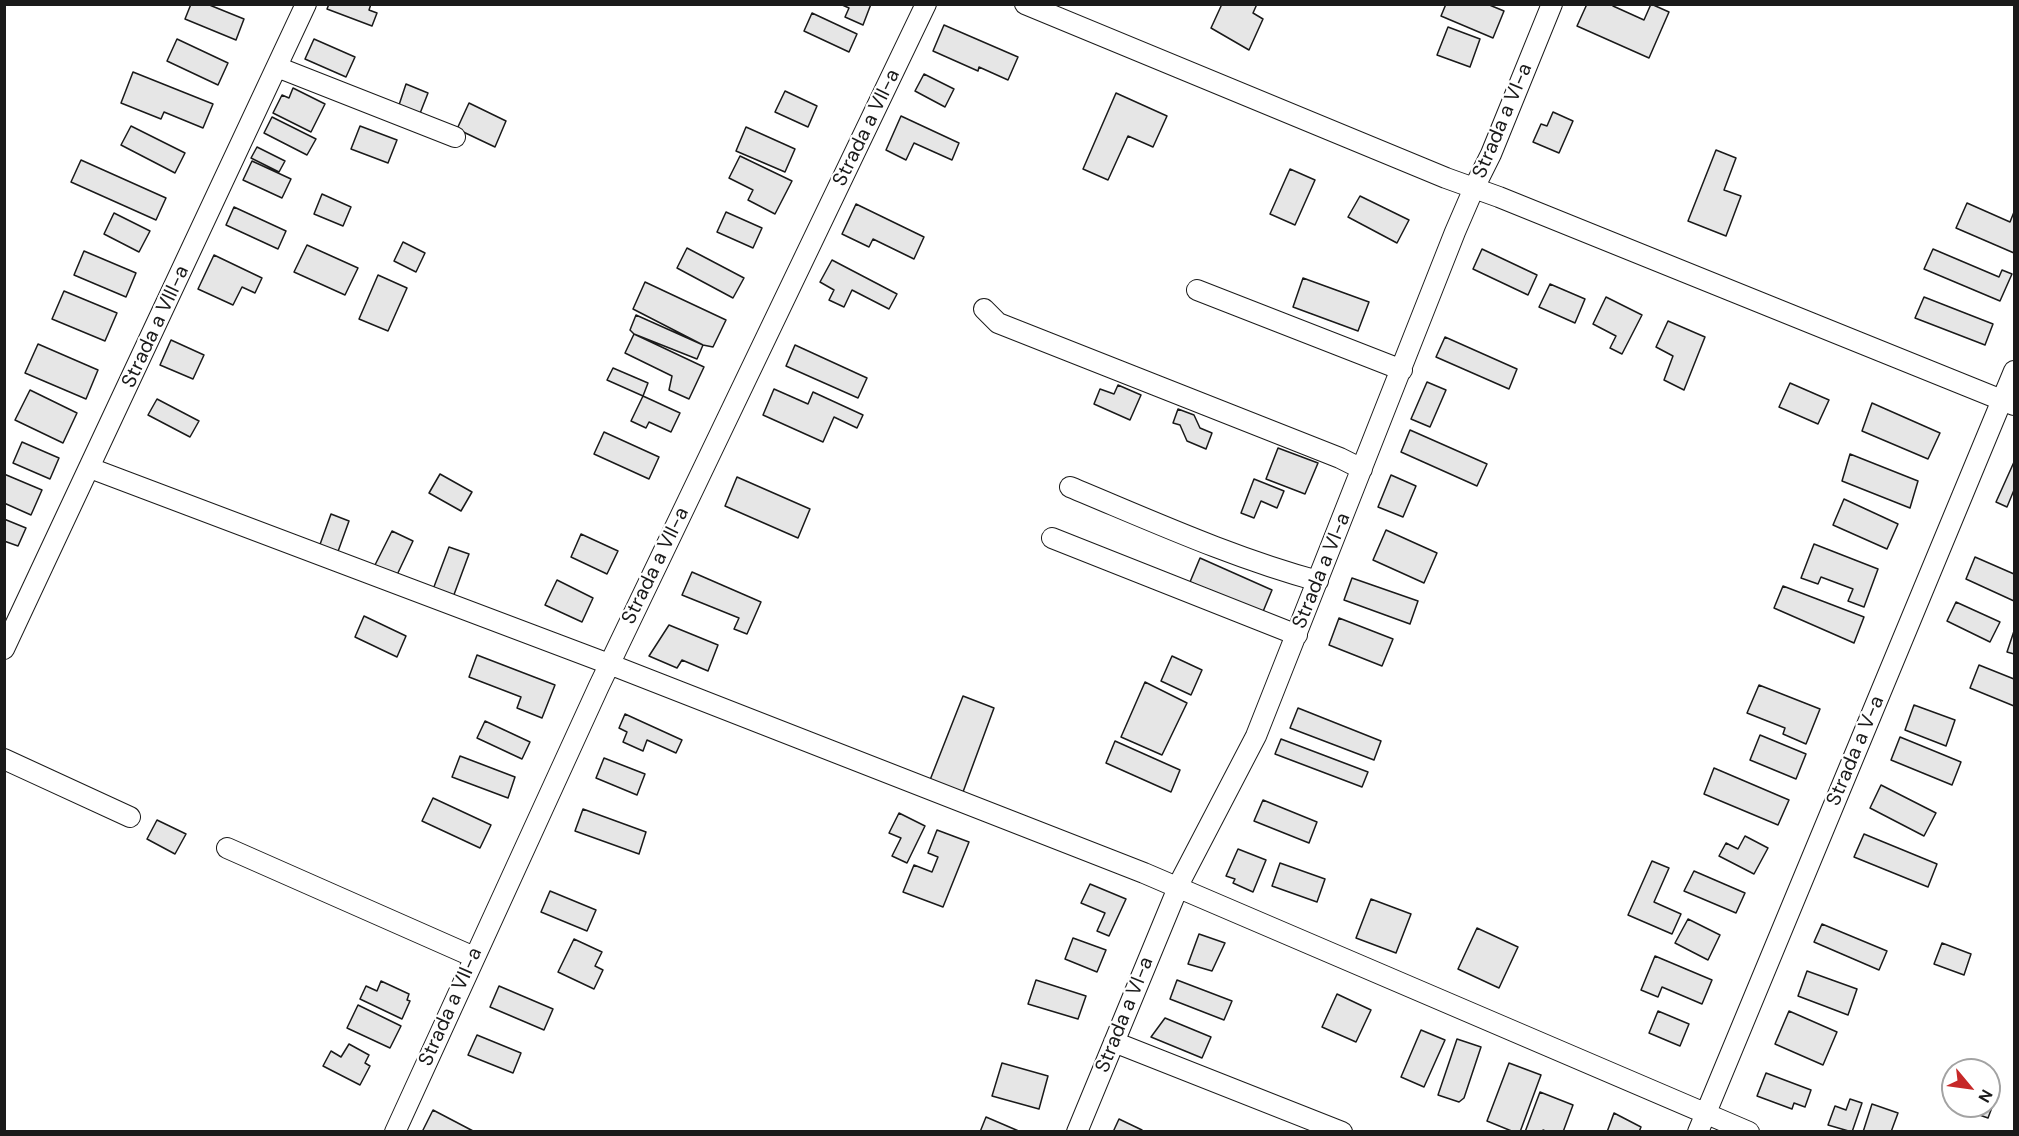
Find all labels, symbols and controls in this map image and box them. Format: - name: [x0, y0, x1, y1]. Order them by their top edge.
- street label: Strada a VI-a: [1468, 60, 1538, 182]
- street label: Strada a VII-a: [828, 66, 906, 190]
- street label: Strada a VIII-a: [117, 262, 195, 392]
- street label: Strada a VII-a: [617, 504, 695, 628]
- street label: Strada a VI-a: [1288, 510, 1356, 632]
- street label: Strada a V-a: [1822, 692, 1890, 810]
- street label: Strada a VII-a: [414, 944, 488, 1070]
- street label: Strada a VI-a: [1091, 954, 1159, 1076]
- north arrow: [1941, 1058, 2001, 1118]
- text: N: [1973, 1086, 1997, 1106]

